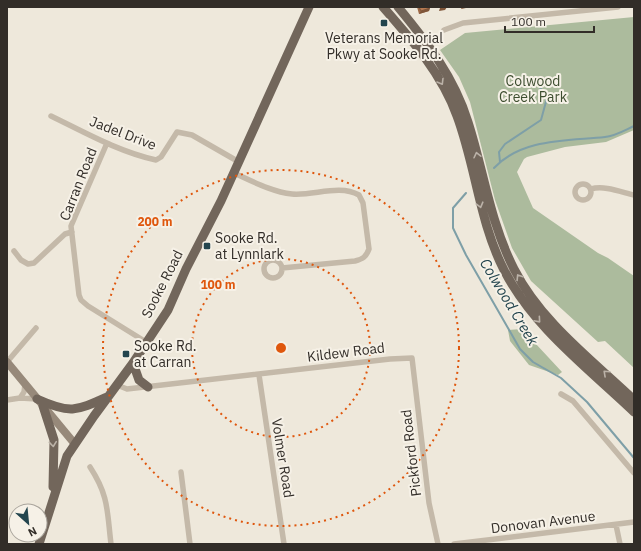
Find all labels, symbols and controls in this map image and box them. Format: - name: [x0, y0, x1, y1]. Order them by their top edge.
- scale bar: [505, 8, 594, 34]
- text: 100 m: [511, 14, 546, 29]
- marker: Veterans Memorial Pkwy at Sooke Rd.: [379, 18, 389, 28]
- place label: Veterans Memorial Pkwy at Sooke Rd.: [325, 29, 443, 63]
- park label: Colwood Creek Park: [499, 72, 568, 106]
- one-way arrow: [436, 78, 443, 85]
- street label: Jadel Drive: [87, 112, 159, 154]
- street label: Carran Road: [55, 145, 101, 223]
- one-way arrow: [474, 152, 482, 158]
- one-way arrow: [476, 202, 484, 208]
- text: 200 m: [137, 214, 173, 229]
- place label: Sooke Rd. at Lynnlark: [215, 229, 284, 263]
- marker: Sooke Rd. at Lynnlark: [202, 241, 212, 251]
- street label: Sooke Road: [137, 247, 187, 321]
- water label: Colwood Creek: [476, 255, 543, 349]
- one-way arrow: [516, 275, 523, 282]
- text: 100 m: [200, 277, 236, 292]
- one-way arrow: [534, 315, 541, 323]
- place label: Sooke Rd. at Carran: [134, 337, 197, 371]
- street label: Kildew Road: [306, 338, 386, 366]
- centre of rings: [274, 341, 288, 355]
- marker: Sooke Rd. at Carran: [121, 349, 131, 359]
- one-way arrow: [603, 371, 610, 378]
- street label: Pickford Road: [397, 409, 425, 497]
- street label: Volmer Road: [268, 417, 298, 499]
- one-way arrow: [49, 441, 58, 447]
- north arrow: [8, 503, 48, 543]
- street label: Donovan Avenue: [490, 507, 597, 537]
- text: N: [26, 524, 39, 540]

